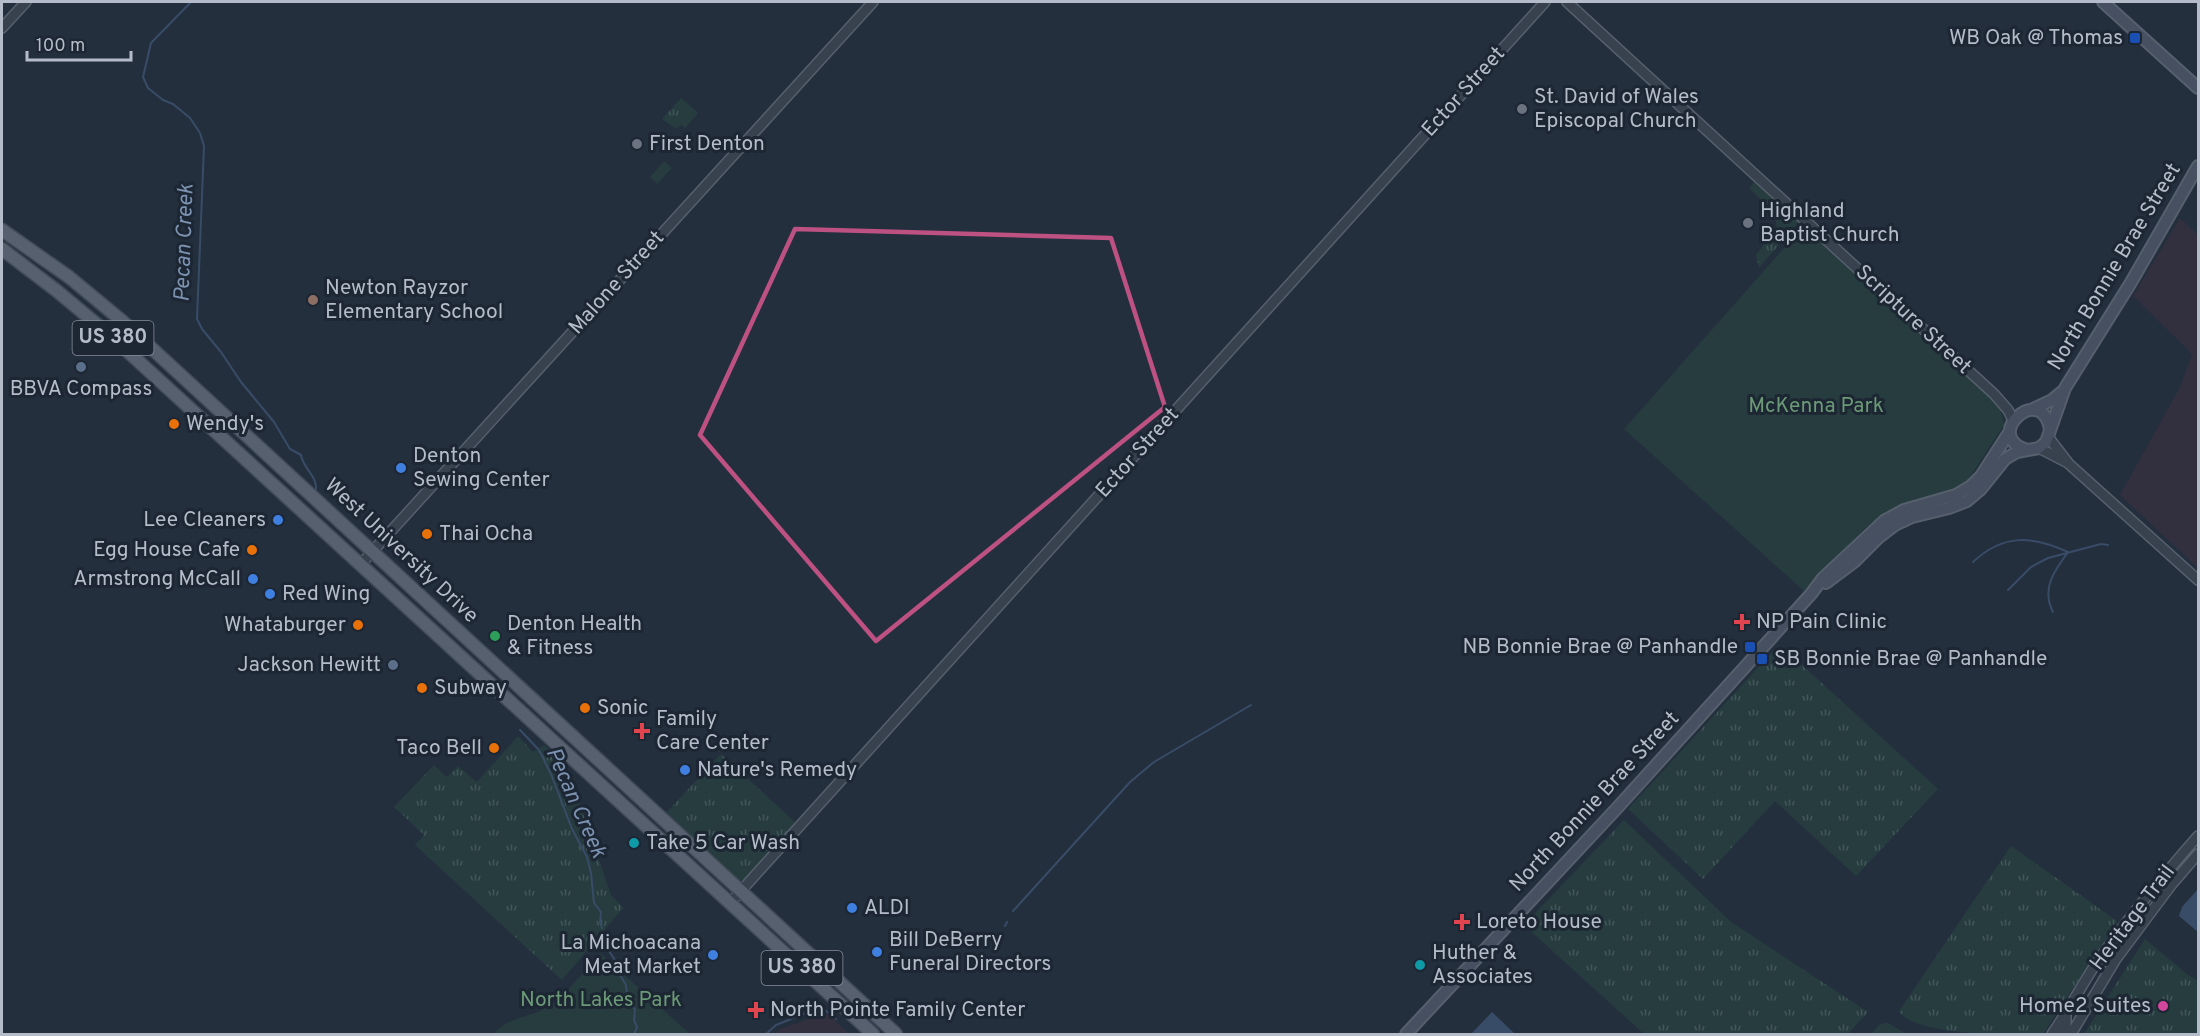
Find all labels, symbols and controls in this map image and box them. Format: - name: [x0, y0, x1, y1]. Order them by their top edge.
- scale bar: [27, 24, 130, 62]
- place label: WB Oak @ Thomas: [1949, 25, 2123, 52]
- marker: WB Oak @ Thomas: [2128, 31, 2142, 45]
- text: 100 m: [36, 35, 85, 58]
- street label: Ector Street: [1416, 41, 1512, 143]
- place label: St. David of Wales Episcopal Church: [1534, 84, 1699, 135]
- marker: St. David of Wales Episcopal Church: [1515, 102, 1529, 116]
- place label: First Denton: [649, 131, 765, 158]
- marker: First Denton: [630, 137, 644, 151]
- street label: North Bonnie Brae Street: [2042, 158, 2188, 376]
- water label: Pecan Creek: [169, 183, 201, 303]
- place label: Highland Baptist Church: [1760, 198, 1900, 249]
- marker: Highland Baptist Church: [1741, 216, 1755, 230]
- street label: Malone Street: [563, 225, 671, 341]
- street label: Scripture Street: [1849, 259, 1977, 381]
- place label: Newton Rayzor Elementary School: [325, 275, 503, 326]
- marker: Newton Rayzor Elementary School: [306, 293, 320, 307]
- road number: US 380: [72, 321, 154, 355]
- marker: BBVA Compass: [74, 360, 88, 374]
- place label: BBVA Compass: [10, 376, 152, 403]
- park label: McKenna Park: [1748, 393, 1884, 420]
- street label: Ector Street: [1090, 402, 1186, 504]
- place label: Wendy's: [186, 411, 264, 438]
- marker: Wendy's: [167, 417, 181, 431]
- place label: Denton Sewing Center: [413, 443, 550, 494]
- marker: Denton Sewing Center: [394, 461, 408, 475]
- street label: West University Drive: [318, 473, 484, 629]
- place label: Lee Cleaners: [143, 507, 266, 534]
- marker: Lee Cleaners: [271, 513, 285, 527]
- place label: Thai Ocha: [439, 521, 533, 548]
- marker: Thai Ocha: [420, 527, 434, 541]
- place label: Egg House Cafe: [93, 537, 240, 564]
- marker: Egg House Cafe: [245, 543, 259, 557]
- place label: Armstrong McCall: [73, 566, 241, 593]
- marker: Armstrong McCall: [246, 572, 260, 586]
- place label: Red Wing: [282, 581, 370, 608]
- marker: Red Wing: [263, 587, 277, 601]
- place label: NP Pain Clinic: [1756, 609, 1887, 636]
- place label: Denton Health & Fitness: [507, 611, 642, 662]
- place label: Whataburger: [224, 612, 346, 639]
- marker: NP Pain Clinic: [1733, 613, 1751, 631]
- marker: Whataburger: [351, 618, 365, 632]
- marker: Denton Health & Fitness: [488, 629, 502, 643]
- place label: NB Bonnie Brae @ Panhandle: [1462, 634, 1738, 661]
- marker: NB Bonnie Brae @ Panhandle: [1743, 640, 1757, 654]
- place label: SB Bonnie Brae @ Panhandle: [1774, 646, 2047, 673]
- place label: Jackson Hewitt: [237, 652, 381, 679]
- marker: SB Bonnie Brae @ Panhandle: [1755, 652, 1769, 666]
- marker: Jackson Hewitt: [386, 658, 400, 672]
- place label: Subway: [434, 675, 507, 702]
- marker: Subway: [415, 681, 429, 695]
- place label: Sonic: [597, 695, 648, 722]
- marker: Sonic: [578, 701, 592, 715]
- place label: Family Care Center: [656, 706, 769, 757]
- street label: North Bonnie Brae Street: [1504, 706, 1686, 898]
- marker: Family Care Center: [633, 722, 651, 740]
- place label: Taco Bell: [396, 735, 482, 762]
- marker: Taco Bell: [487, 741, 501, 755]
- water label: Pecan Creek: [539, 744, 612, 863]
- place label: Nature's Remedy: [697, 757, 857, 784]
- marker: Nature's Remedy: [678, 763, 692, 777]
- place label: Take 5 Car Wash: [646, 830, 800, 857]
- marker: Take 5 Car Wash: [627, 836, 641, 850]
- street label: Heritage Trail: [2084, 860, 2182, 976]
- place label: ALDI: [864, 895, 910, 922]
- marker: ALDI: [845, 901, 859, 915]
- place label: Loreto House: [1476, 909, 1602, 936]
- marker: Loreto House: [1453, 913, 1471, 931]
- place label: Bill DeBerry Funeral Directors: [889, 927, 1051, 978]
- place label: La Michoacana Meat Market: [560, 930, 701, 981]
- place label: Huther & Associates: [1432, 940, 1533, 991]
- marker: Bill DeBerry Funeral Directors: [870, 945, 884, 959]
- marker: La Michoacana Meat Market: [706, 948, 720, 962]
- road number: US 380: [762, 951, 842, 985]
- marker: Huther & Associates: [1413, 958, 1427, 972]
- park label: North Lakes Park: [520, 987, 682, 1014]
- place label: Home2 Suites: [2019, 993, 2151, 1020]
- place label: North Pointe Family Center: [770, 997, 1025, 1024]
- marker: Home2 Suites: [2156, 999, 2170, 1013]
- marker: North Pointe Family Center: [747, 1001, 765, 1019]

